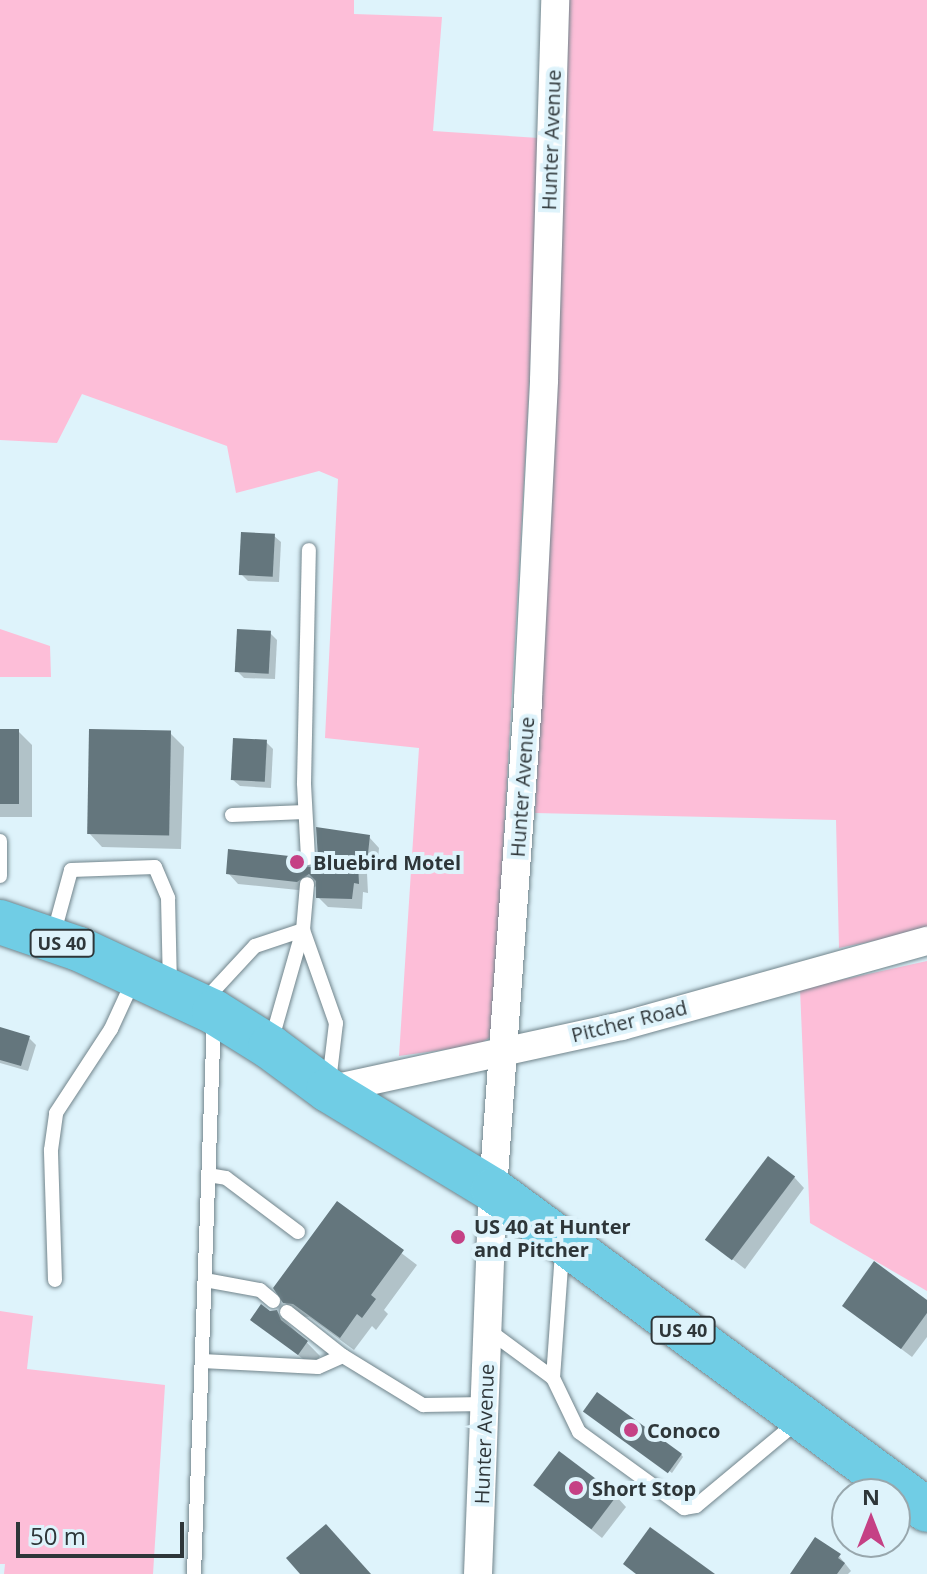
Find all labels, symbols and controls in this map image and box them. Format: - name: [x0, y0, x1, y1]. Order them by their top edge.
- street label: Hunter Avenue: [537, 69, 565, 211]
- street label: Hunter Avenue: [505, 716, 539, 858]
- place label: Bluebird Motel: [313, 850, 461, 874]
- marker: Bluebird Motel: [288, 853, 306, 871]
- road number: US 40: [28, 929, 96, 957]
- street label: Pitcher Road: [569, 995, 689, 1047]
- place label: US 40 at Hunter and Pitcher: [474, 1214, 631, 1261]
- marker: US 40 at Hunter and Pitcher: [449, 1228, 467, 1246]
- road number: US 40: [649, 1316, 717, 1344]
- street label: Hunter Avenue: [470, 1363, 498, 1505]
- place label: Conoco: [647, 1418, 720, 1442]
- marker: Conoco: [622, 1421, 640, 1439]
- place label: Short Stop: [592, 1476, 696, 1500]
- north arrow: [831, 1478, 911, 1558]
- marker: Short Stop: [567, 1479, 585, 1497]
- text: N: [862, 1481, 880, 1511]
- scale bar: [20, 1506, 188, 1556]
- text: 50 m: [30, 1519, 86, 1552]

